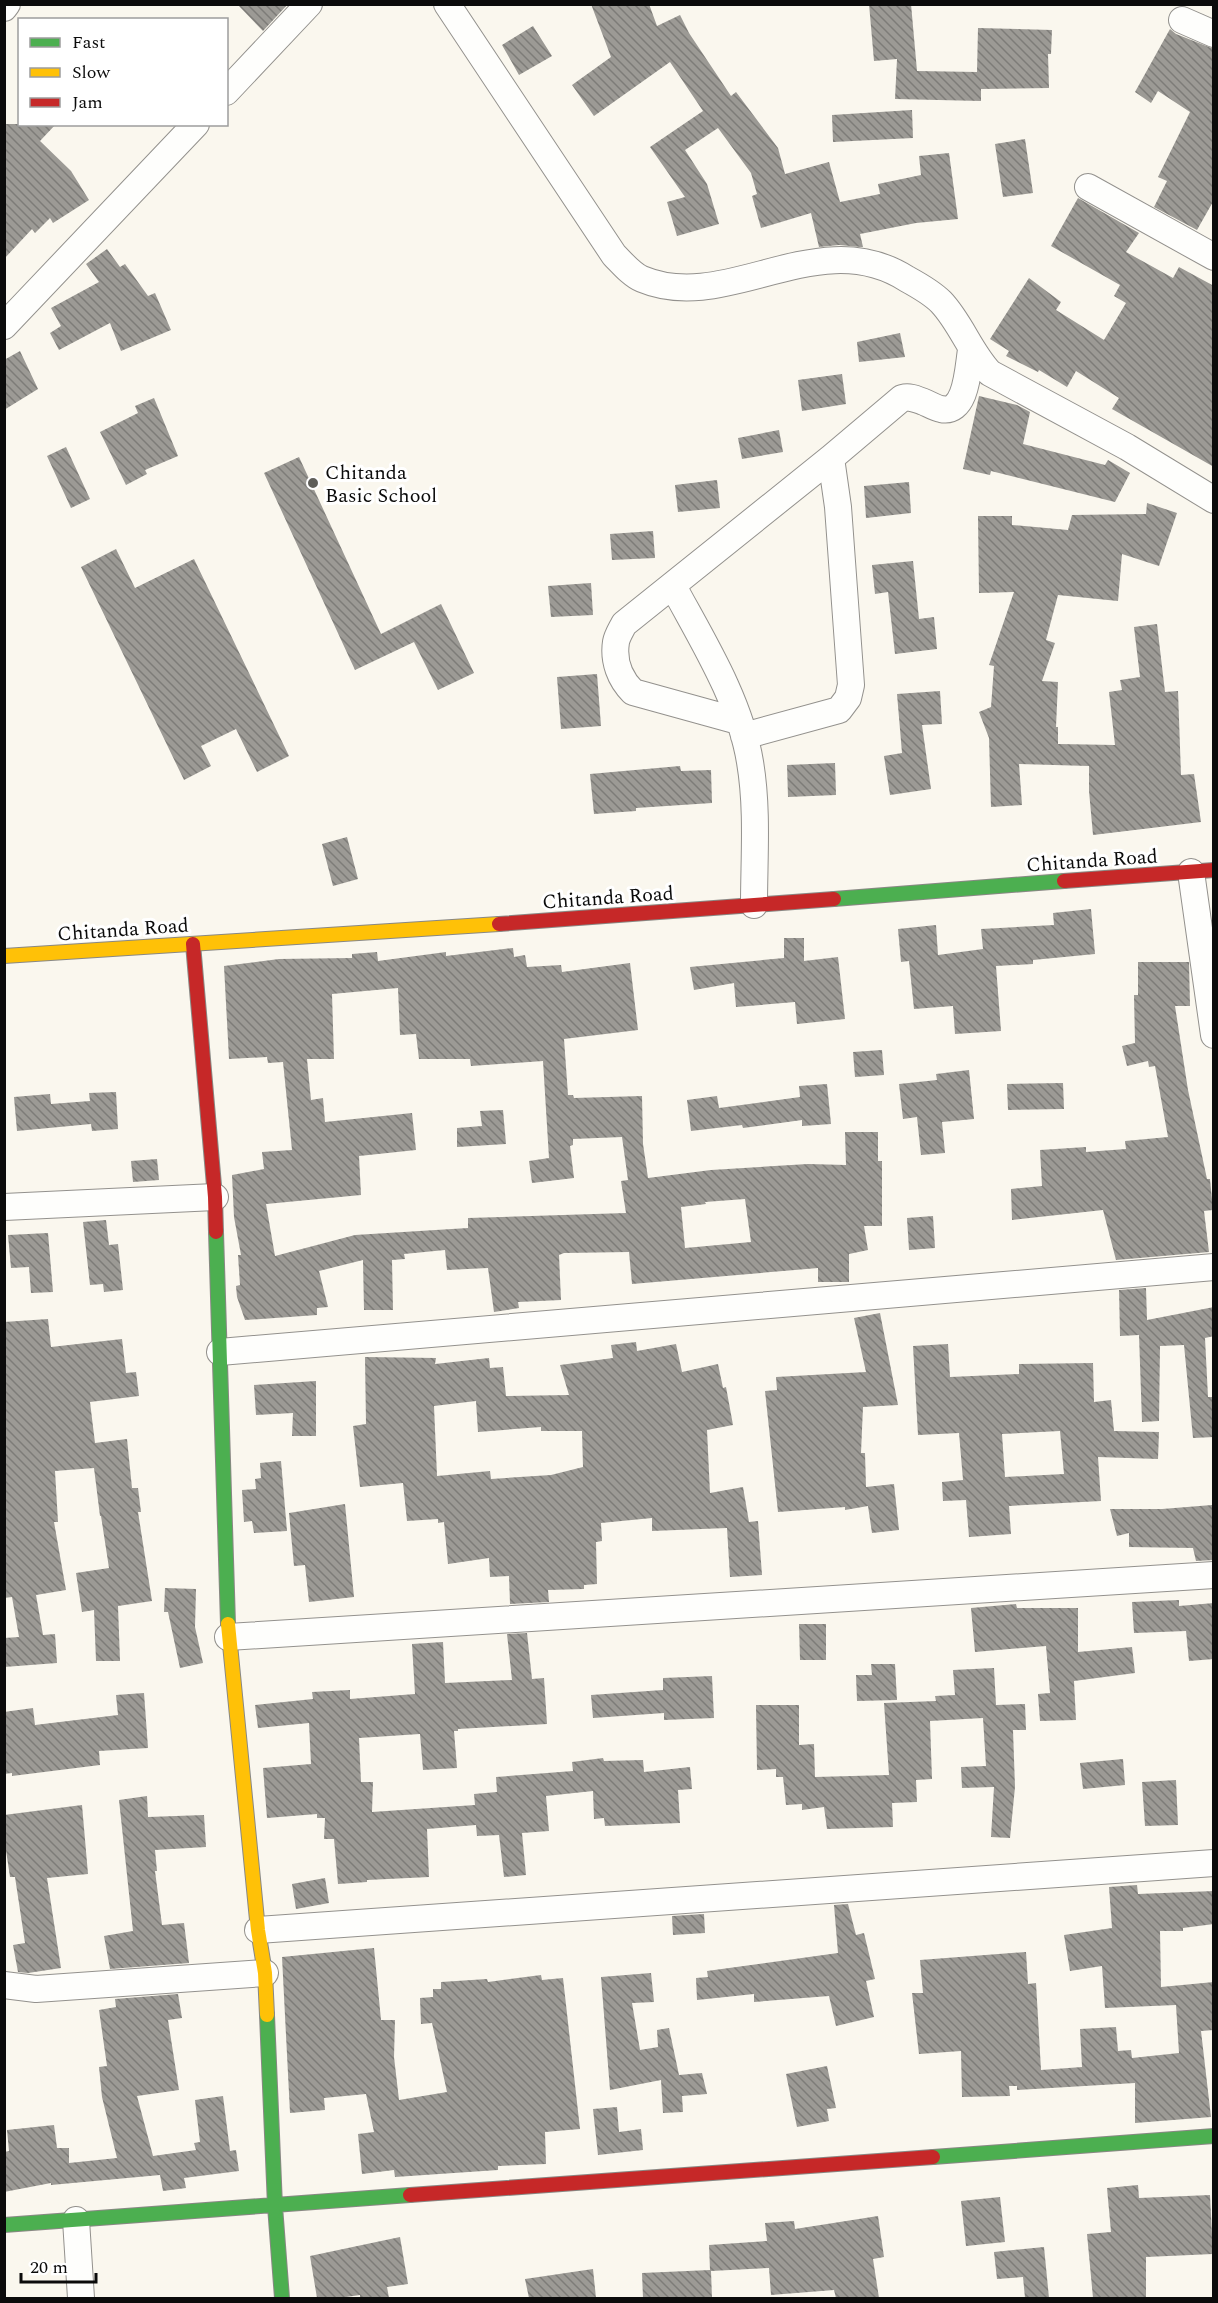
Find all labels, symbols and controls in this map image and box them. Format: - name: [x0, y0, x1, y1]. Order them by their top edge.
- legend: [18, 18, 228, 126]
- text: Fast: [72, 29, 105, 56]
- text: Slow: [72, 59, 111, 86]
- text: Jam: [72, 89, 103, 116]
- place label: Chitanda Basic School: [325, 458, 437, 511]
- marker: Chitanda Basic School: [306, 476, 320, 490]
- street label: Chitanda Road: [1025, 841, 1159, 881]
- street label: Chitanda Road: [541, 878, 675, 918]
- street label: Chitanda Road: [56, 910, 190, 950]
- scale bar: [21, 2246, 96, 2284]
- text: 20 m: [30, 2254, 68, 2281]

